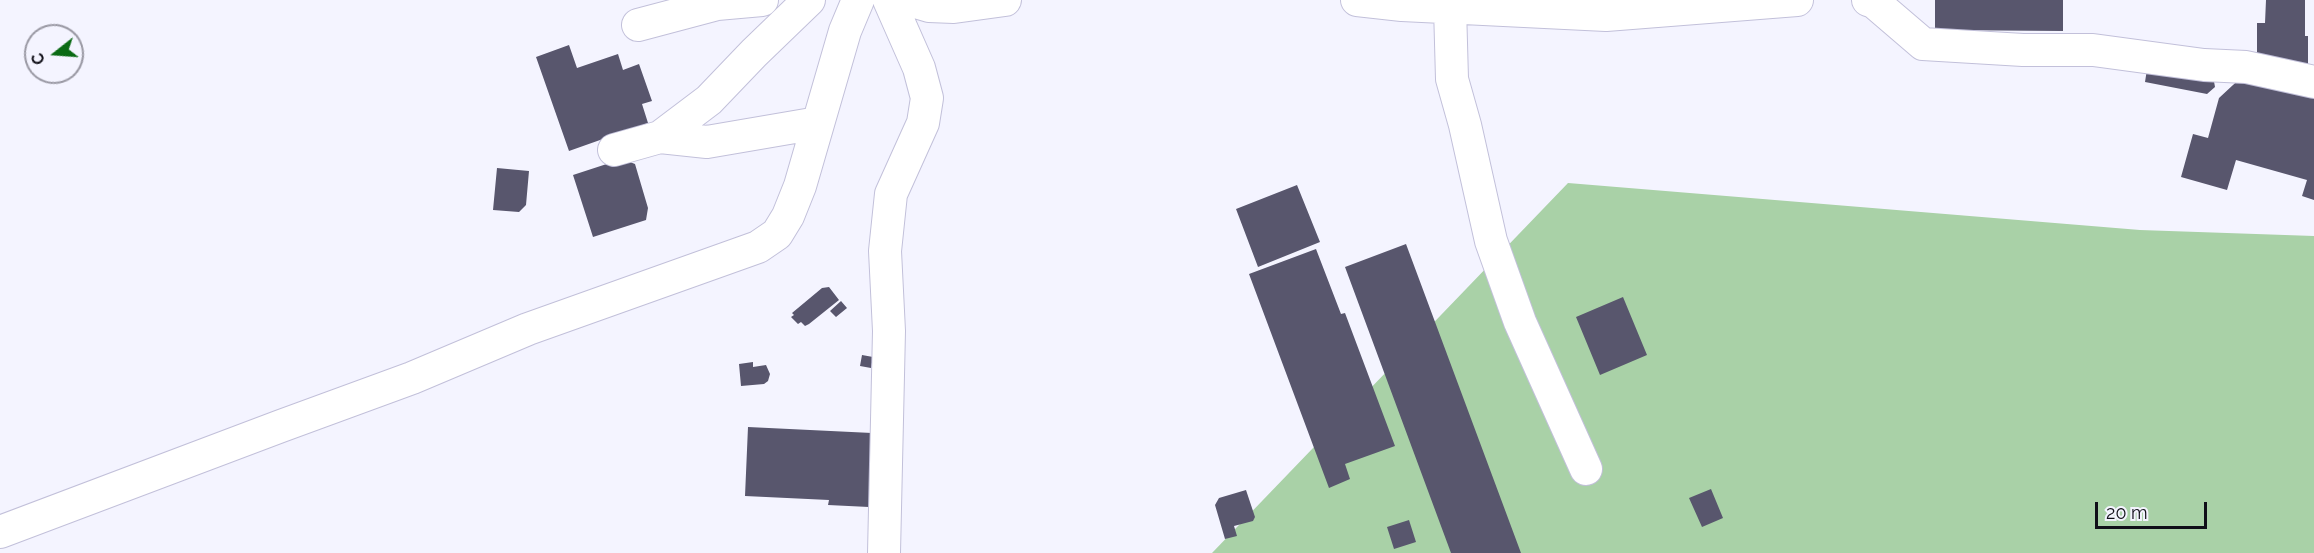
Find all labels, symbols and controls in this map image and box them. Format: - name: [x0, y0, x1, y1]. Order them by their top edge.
- north arrow: [24, 24, 84, 84]
- text: С: [28, 51, 49, 67]
- scale bar: [2098, 490, 2210, 528]
- text: 20 m: [2106, 502, 2148, 523]

